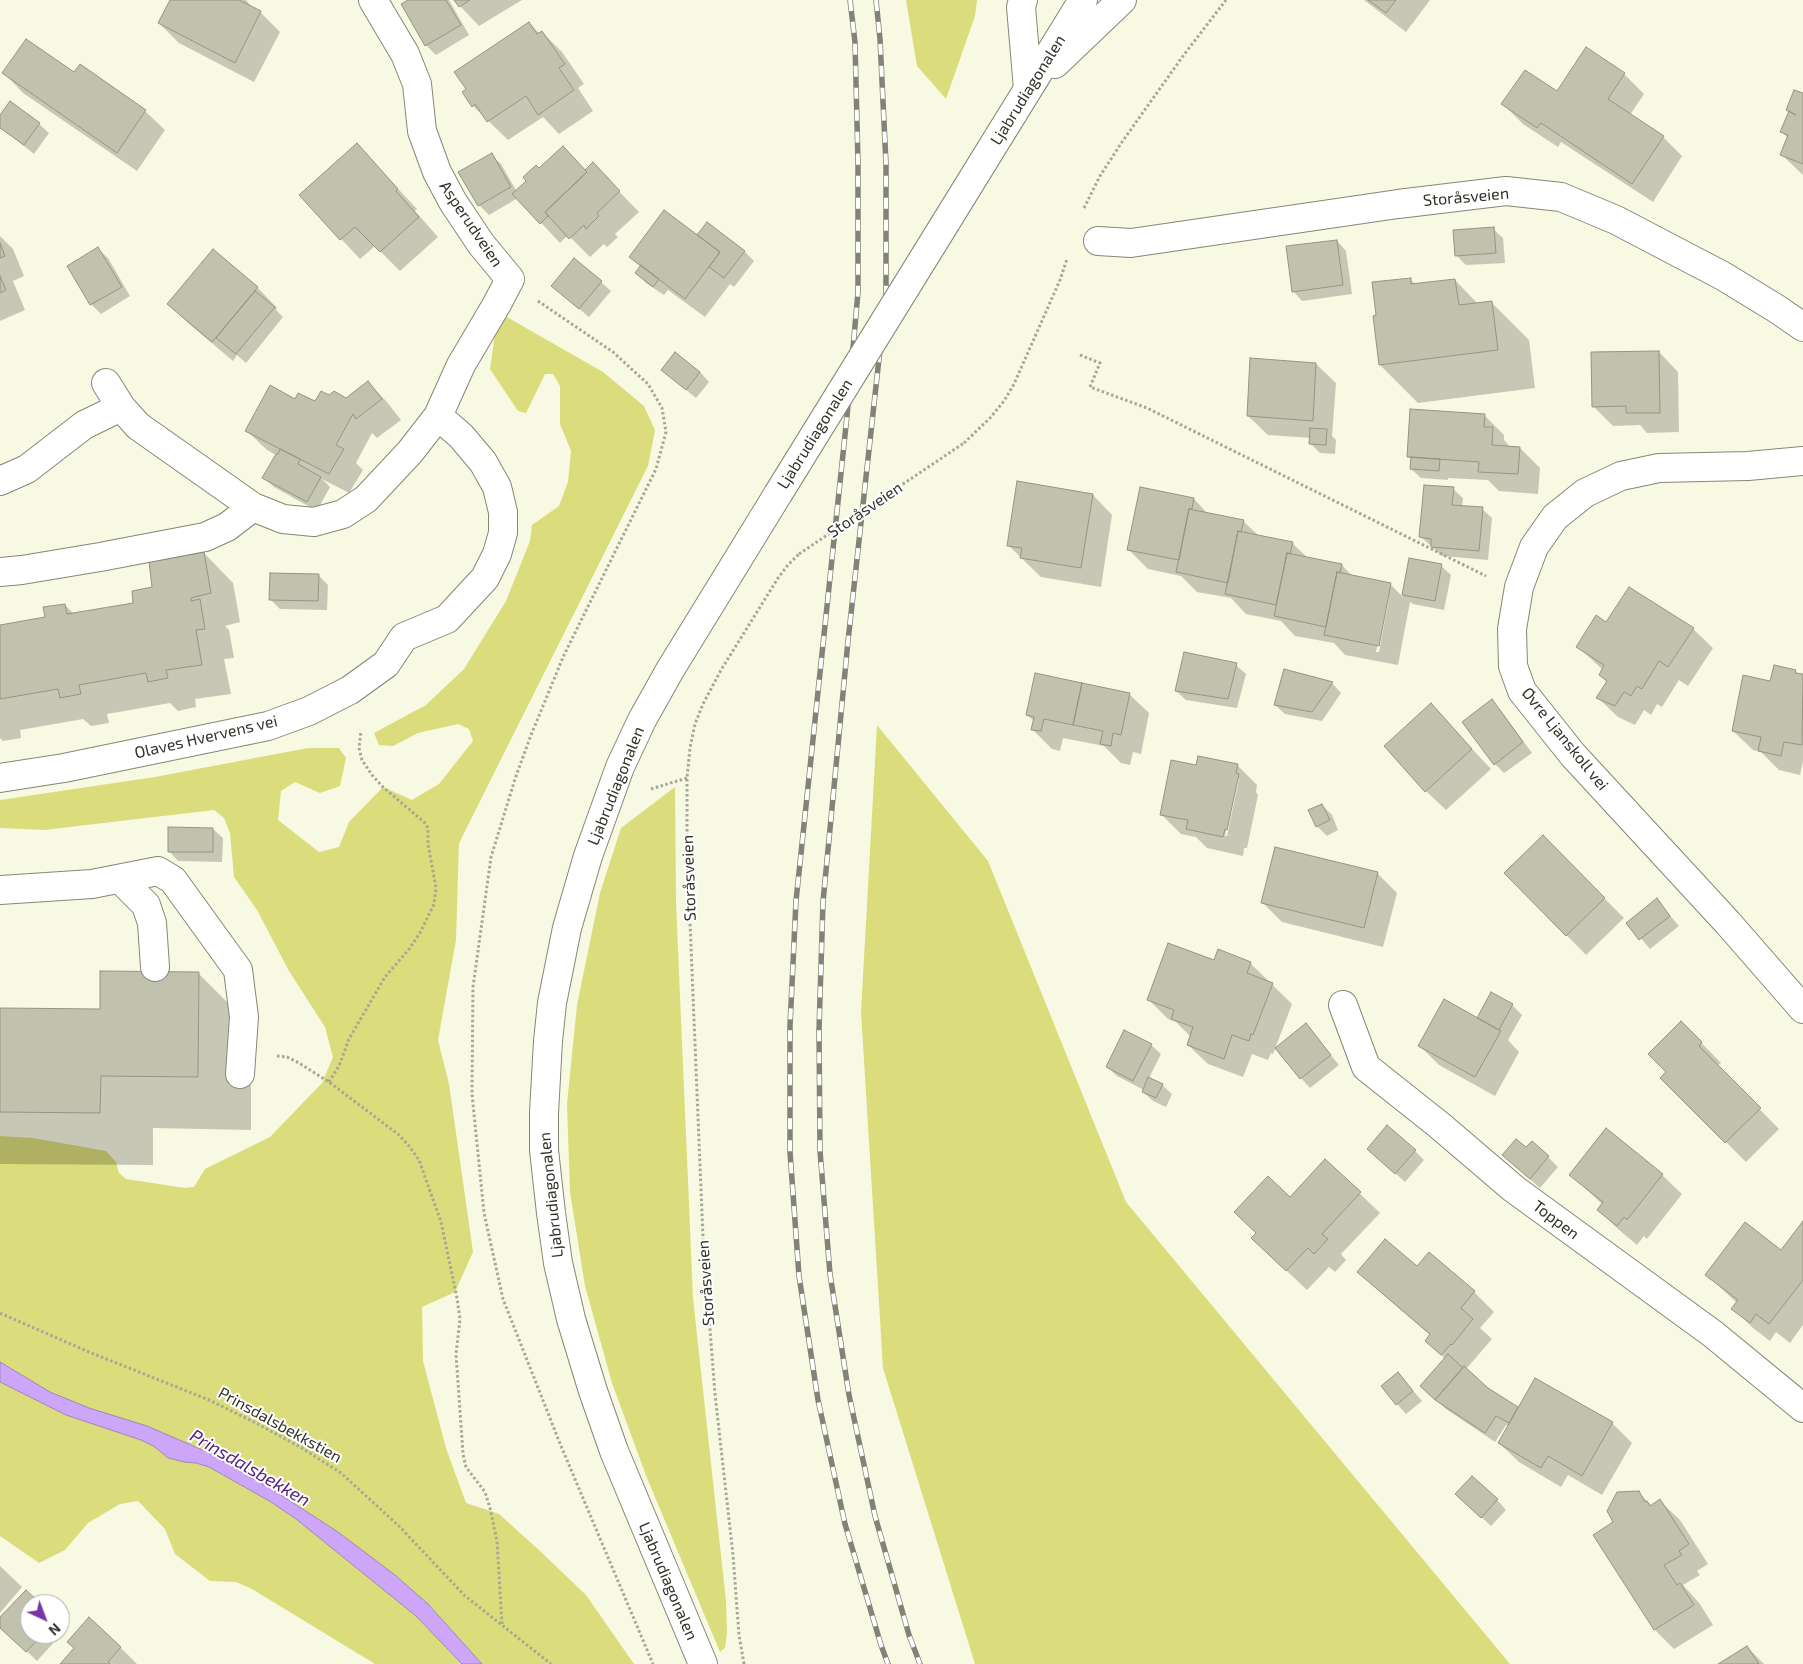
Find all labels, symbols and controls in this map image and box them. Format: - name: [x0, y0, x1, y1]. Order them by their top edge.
- street label: Ljabrudiagonalen: [986, 31, 1070, 149]
- street label: Asperudveien: [435, 177, 507, 271]
- street label: Storåsveien: [1422, 184, 1510, 210]
- street label: Ljabrudiagonalen: [773, 375, 857, 493]
- street label: Storåsveien: [824, 478, 906, 542]
- street label: Øvre Ljanskoll vei: [1518, 684, 1612, 794]
- street label: Olaves Hvervens vei: [133, 711, 279, 763]
- street label: Ljabrudiagonalen: [583, 724, 649, 848]
- street label: Storåsveien: [678, 835, 700, 921]
- street label: Ljabrudiagonalen: [535, 1131, 567, 1259]
- street label: Toppen: [1529, 1196, 1583, 1244]
- street label: Storåsveien: [693, 1239, 719, 1327]
- street label: Prinsdalsbekkstien: [215, 1383, 345, 1467]
- water label: Prinsdalsbekken: [186, 1425, 314, 1511]
- street label: Ljabrudiagonalen: [634, 1519, 702, 1643]
- north arrow: [20, 1594, 70, 1644]
- text: N: [45, 1620, 64, 1639]

